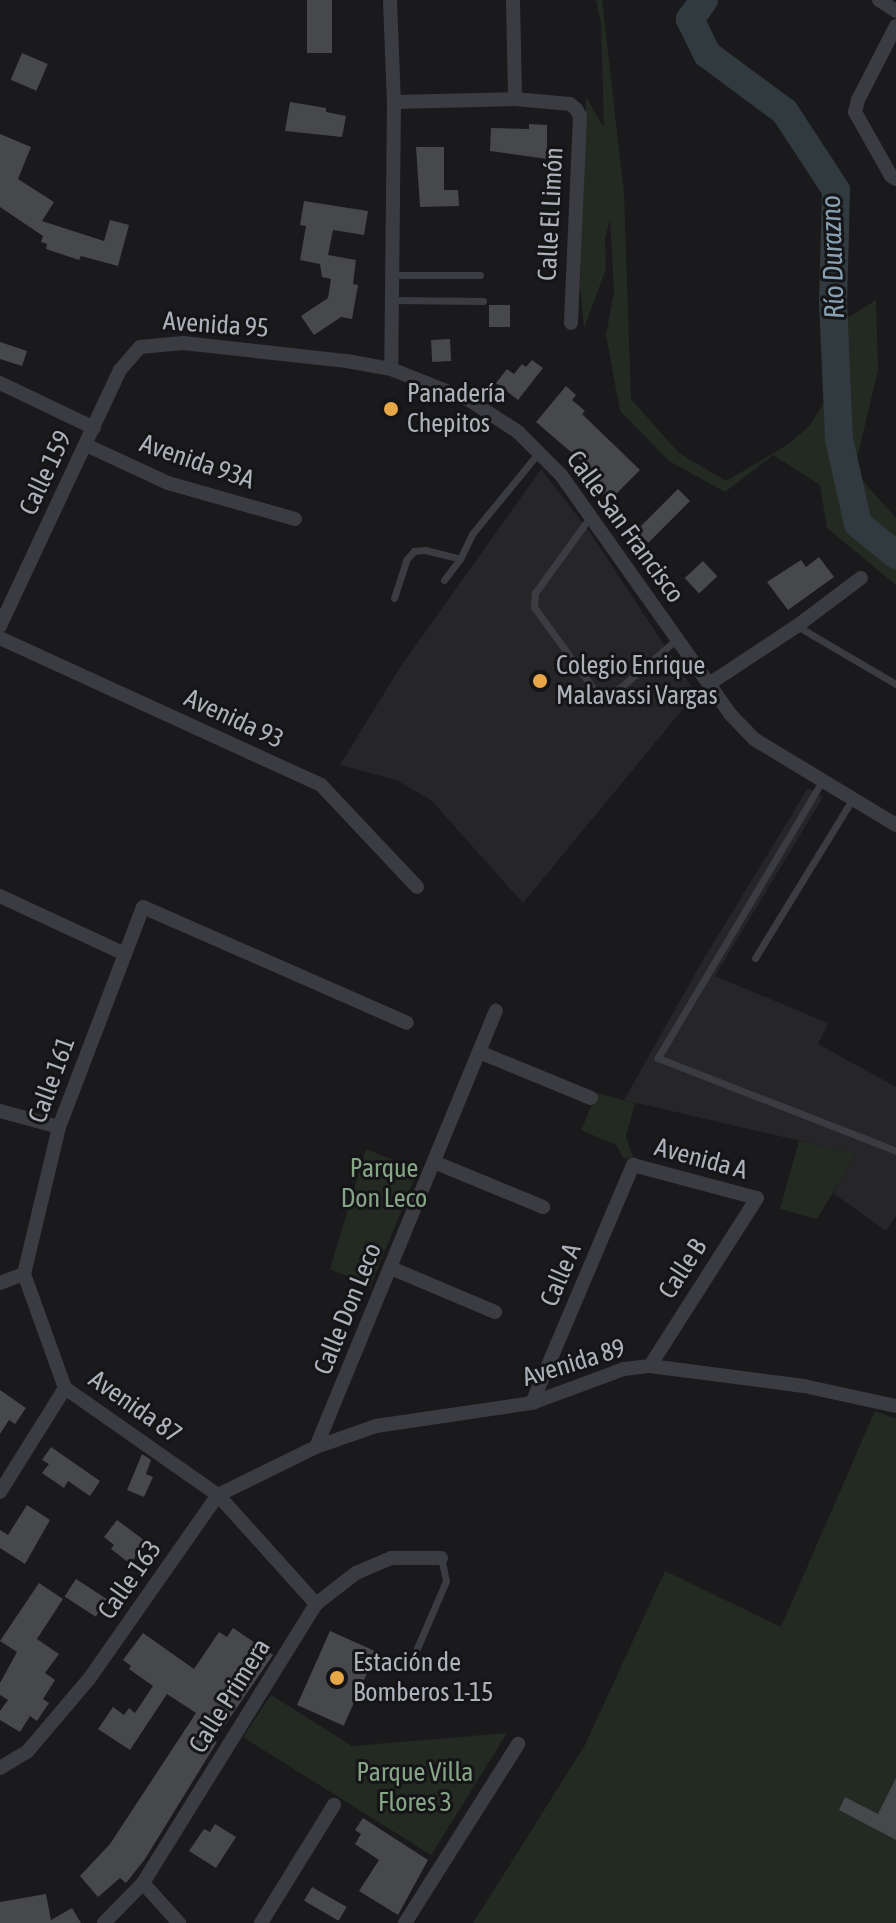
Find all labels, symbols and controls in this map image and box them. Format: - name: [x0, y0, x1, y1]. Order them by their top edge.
- street label: Calle El Limón: [532, 146, 570, 282]
- water label: Río Durazno: [813, 195, 851, 319]
- street label: Avenida 95: [162, 306, 270, 344]
- place label: Panadería Chepitos: [407, 378, 506, 440]
- marker: Panadería Chepitos: [382, 400, 400, 418]
- street label: Calle 159: [13, 426, 79, 520]
- street label: Avenida 93A: [136, 428, 258, 496]
- street label: Calle San Francisco: [559, 445, 691, 609]
- place label: Colegio Enrique Malavassi Vargas: [556, 650, 718, 712]
- marker: Colegio Enrique Malavassi Vargas: [531, 672, 549, 690]
- street label: Avenida 93: [179, 682, 289, 756]
- street label: Calle 161: [22, 1033, 82, 1127]
- street label: Avenida A: [651, 1132, 751, 1186]
- park label: Parque Don Leco: [341, 1153, 427, 1214]
- street label: Calle B: [652, 1233, 714, 1305]
- street label: Calle Don Leco: [307, 1239, 389, 1379]
- street label: Calle A: [534, 1239, 588, 1311]
- street label: Avenida 89: [519, 1333, 629, 1393]
- street label: Avenida 87: [83, 1364, 187, 1450]
- street label: Calle 163: [92, 1534, 168, 1626]
- street label: Calle Primera: [183, 1633, 277, 1759]
- place label: Estación de Bomberos 1-15: [353, 1647, 494, 1708]
- marker: Estación de Bomberos 1-15: [328, 1669, 346, 1687]
- park label: Parque Villa Flores 3: [357, 1757, 473, 1818]

